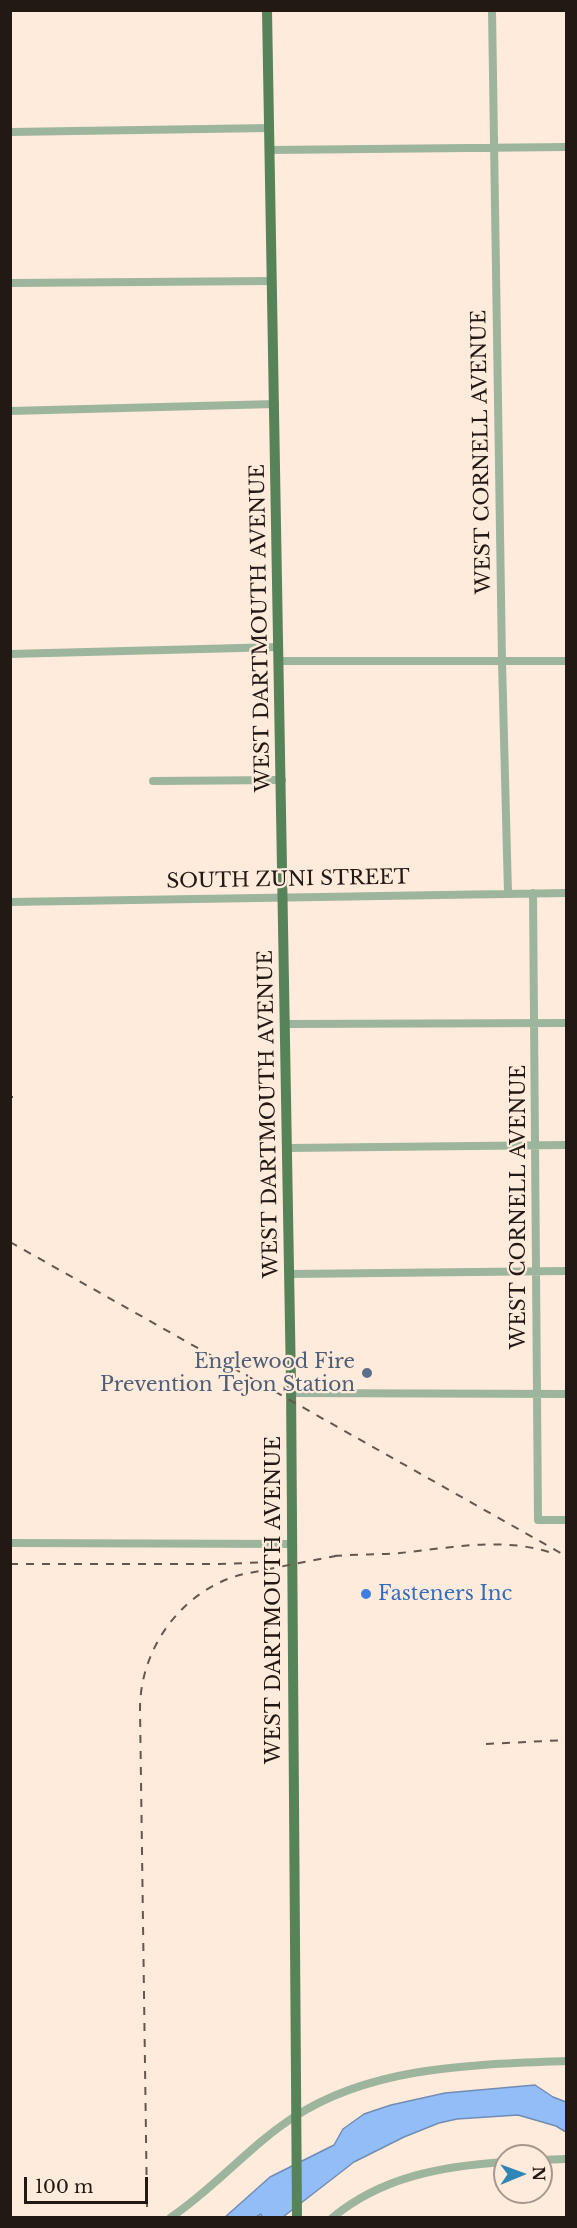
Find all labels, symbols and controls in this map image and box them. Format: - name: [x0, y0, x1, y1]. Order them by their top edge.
- street label: WEST CORNELL AVENUE: [468, 310, 496, 594]
- street label: WEST DARTMOUTH AVENUE: [246, 464, 276, 792]
- street label: SOUTH ZUNI STREET: [166, 866, 410, 894]
- street label: WEST DARTMOUTH AVENUE: [254, 950, 284, 1278]
- street label: WEST CORNELL AVENUE: [507, 1065, 531, 1349]
- place label: Englewood Fire Prevention Tejon Station: [100, 1350, 355, 1397]
- marker: Englewood Fire Prevention Tejon Station: [360, 1366, 374, 1380]
- street label: WEST DARTMOUTH AVENUE: [262, 1436, 286, 1764]
- place label: Fasteners Inc: [378, 1582, 512, 1606]
- marker: Fasteners Inc: [359, 1587, 373, 1601]
- north arrow: [493, 2144, 553, 2204]
- scale bar: [27, 2165, 152, 2203]
- text: N: [529, 2166, 549, 2181]
- text: 100 m: [35, 2176, 93, 2198]

